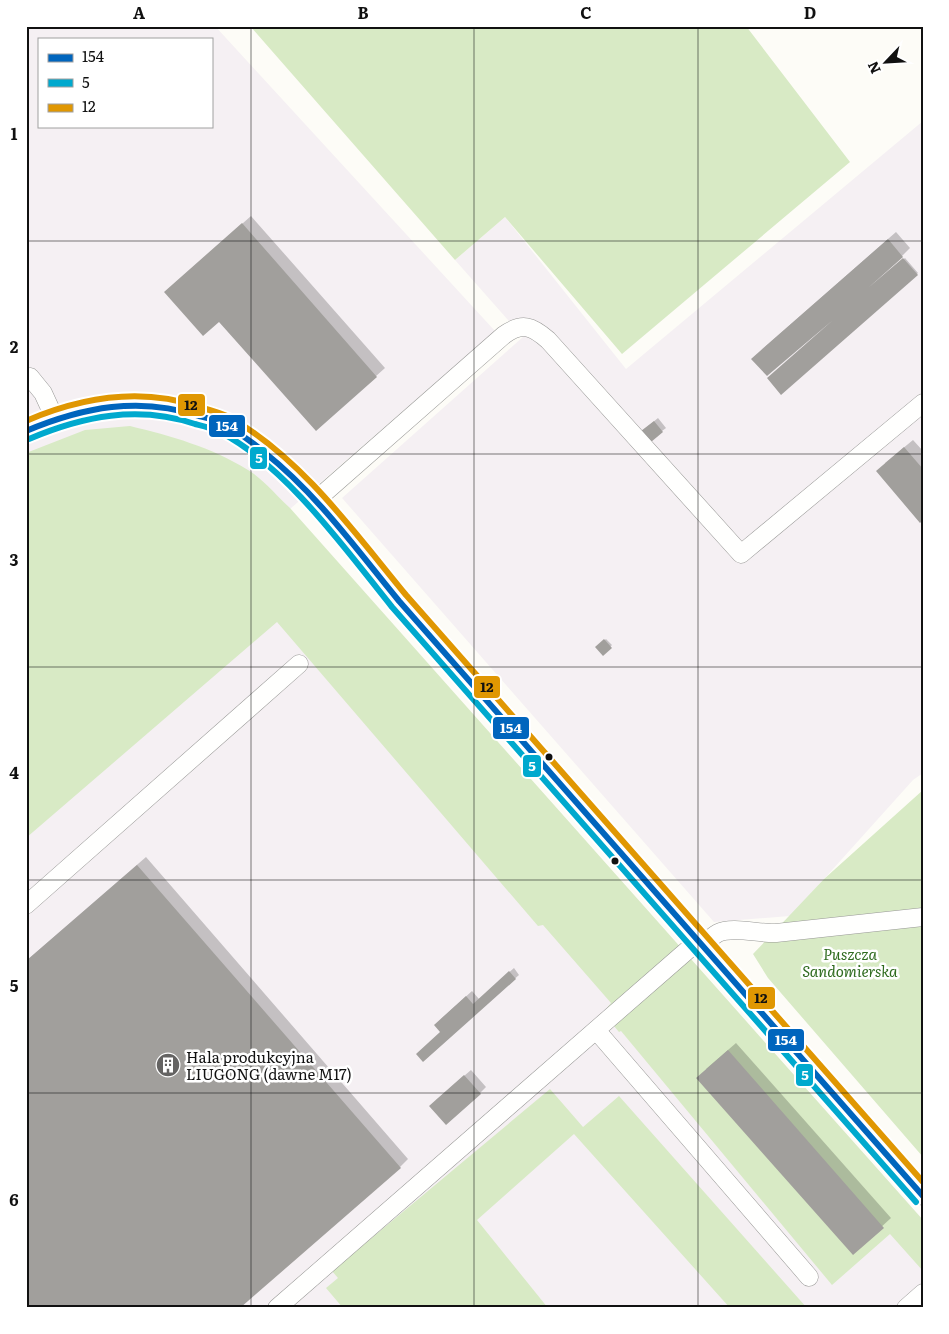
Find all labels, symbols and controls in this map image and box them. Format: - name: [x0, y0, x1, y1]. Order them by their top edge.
- text: A: [133, 0, 145, 24]
- text: B: [357, 0, 369, 24]
- text: C: [580, 0, 592, 24]
- text: D: [804, 0, 816, 24]
- legend: [38, 38, 212, 128]
- north arrow: [862, 38, 912, 88]
- text: 154: [82, 44, 104, 67]
- text: N: [862, 58, 885, 77]
- text: 5: [82, 70, 90, 93]
- text: 12: [82, 94, 96, 117]
- text: 1: [11, 121, 18, 145]
- text: 2: [10, 334, 19, 358]
- line badge: 12: [177, 393, 206, 417]
- text: 12: [184, 394, 198, 414]
- line badge: 154: [208, 414, 246, 438]
- text: 154: [216, 415, 238, 435]
- line badge: 5: [249, 446, 268, 470]
- text: 5: [255, 447, 263, 467]
- text: 3: [10, 547, 19, 571]
- line badge: 12: [473, 675, 501, 699]
- text: 12: [480, 676, 494, 696]
- line badge: 154: [492, 716, 530, 740]
- text: 154: [500, 717, 522, 737]
- unlabelled marker: [544, 752, 554, 762]
- line badge: 5: [522, 754, 542, 778]
- text: 5: [528, 755, 536, 775]
- text: 4: [9, 760, 19, 784]
- unlabelled marker: [610, 856, 620, 866]
- park label: Puszcza Sandomierska: [802, 942, 898, 982]
- text: 5: [10, 973, 19, 997]
- line badge: 12: [747, 986, 776, 1010]
- text: 12: [754, 987, 768, 1007]
- line badge: 154: [767, 1028, 805, 1052]
- text: 154: [775, 1029, 797, 1049]
- place label: Hala produkcyjna LIUGONG (dawne M17): [186, 1045, 352, 1085]
- building icon: Hala produkcyjna LIUGONG (dawne M17): [155, 1052, 181, 1078]
- line badge: 5: [795, 1063, 814, 1087]
- text: 5: [801, 1064, 809, 1084]
- text: 6: [9, 1187, 19, 1211]

